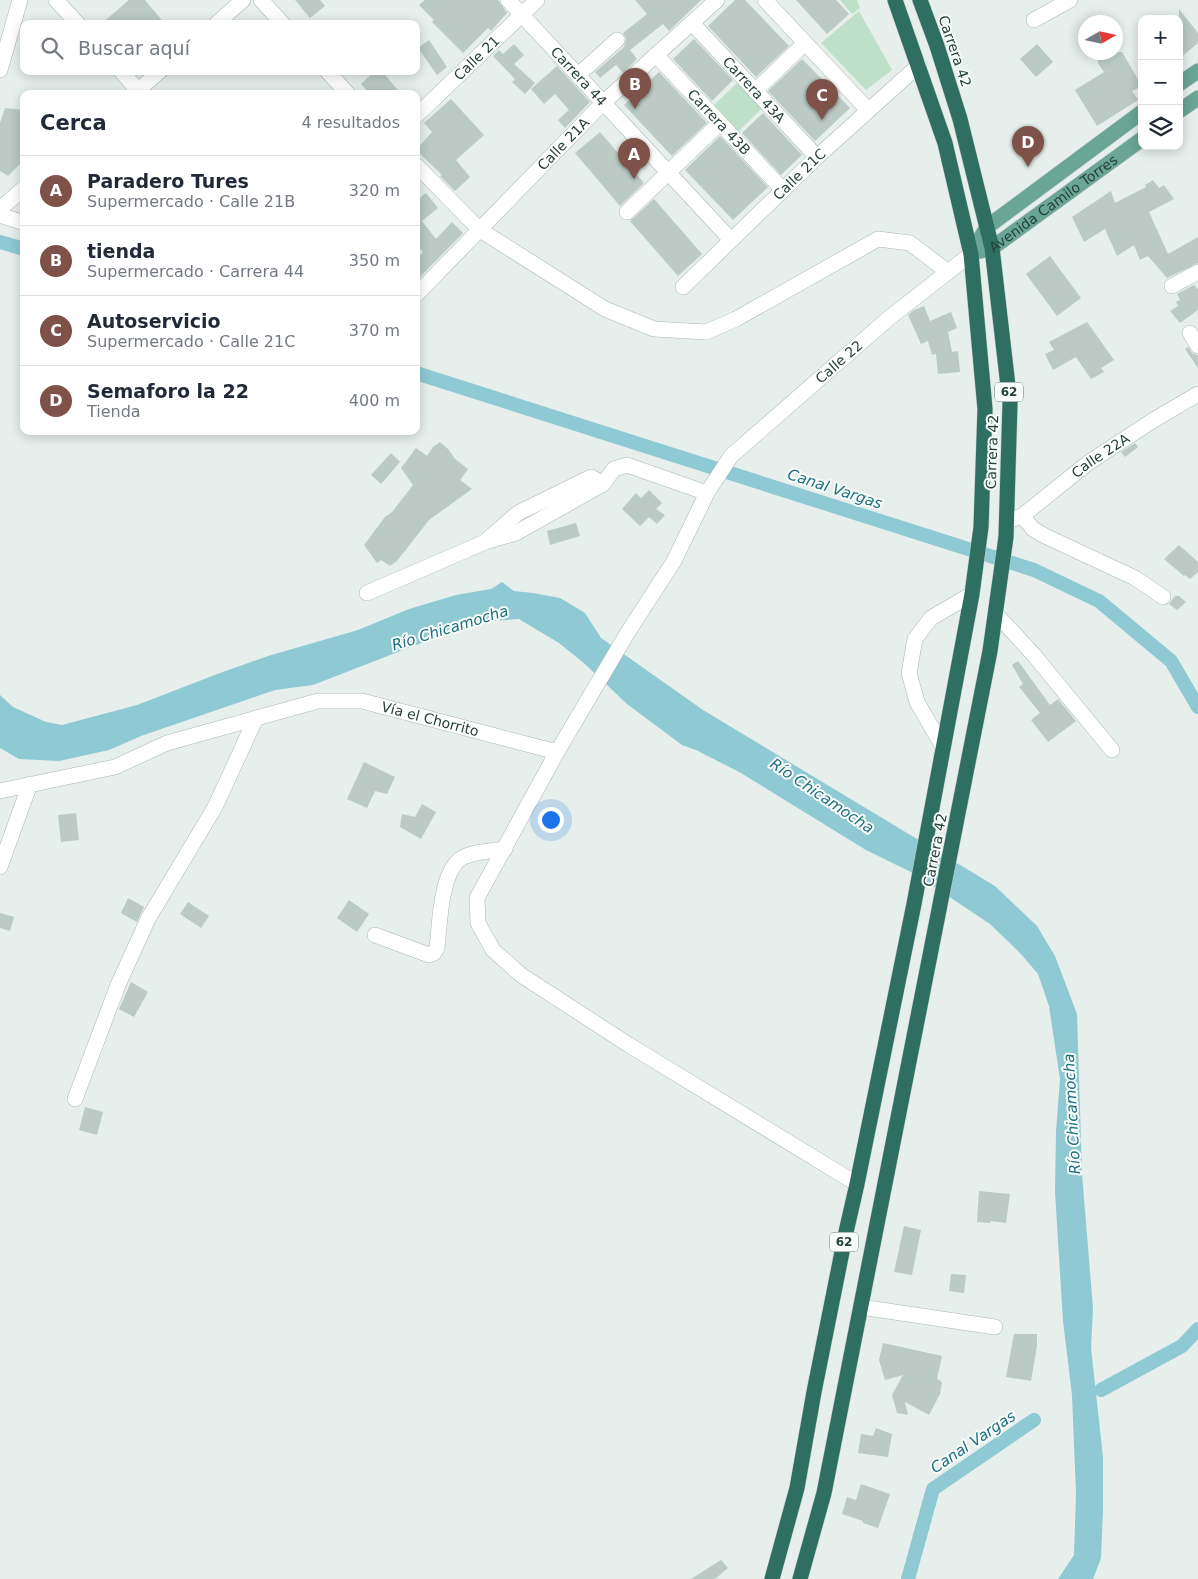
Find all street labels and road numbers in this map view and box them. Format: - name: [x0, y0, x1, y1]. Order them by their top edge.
- street label: Carrera 42: [935, 13, 975, 89]
- street label: Calle 21: [450, 32, 503, 83]
- street label: Carrera 44: [548, 43, 610, 109]
- street label: Carrera 43A: [720, 53, 789, 126]
- street label: Carrera 43B: [684, 86, 754, 158]
- street label: Calle 21A: [534, 114, 593, 173]
- street label: Calle 21C: [770, 145, 829, 203]
- street label: Avenida Camilo Torres: [986, 152, 1121, 256]
- street label: Calle 22: [812, 337, 866, 387]
- road number: 62: [995, 382, 1023, 402]
- street label: Carrera 42: [983, 414, 1001, 490]
- street label: Calle 22A: [1068, 430, 1133, 481]
- street label: Vía el Chorrito: [380, 698, 481, 739]
- street label: Carrera 42: [920, 812, 950, 888]
- road number: 62: [830, 1232, 858, 1252]

